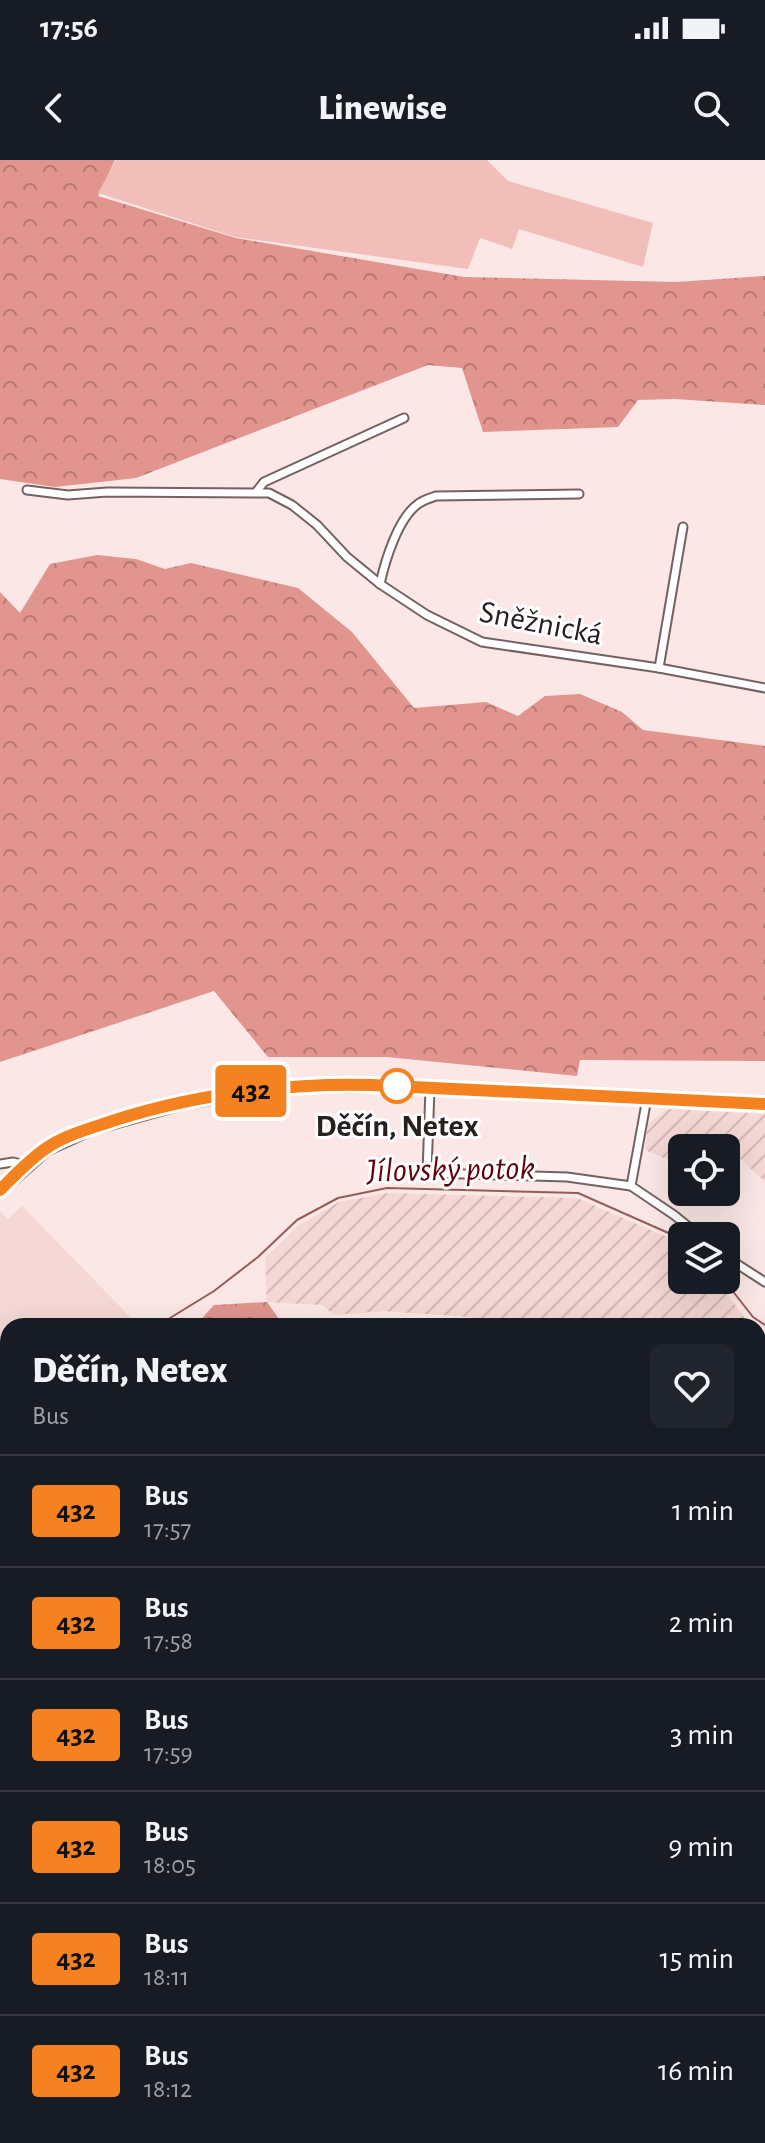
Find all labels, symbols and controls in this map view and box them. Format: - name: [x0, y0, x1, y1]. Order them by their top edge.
- text: 17:56: [40, 13, 98, 43]
- icon: back: [32, 86, 76, 130]
- icon: search: [689, 86, 733, 130]
- text: Linewise: [318, 90, 447, 126]
- street label: Sněžnická: [477, 595, 605, 651]
- line badge: 432: [205, 1065, 297, 1117]
- marker: Děčín, Netex: [380, 1069, 414, 1103]
- text: 432: [231, 1077, 271, 1105]
- place label: Děčín, Netex: [316, 1110, 479, 1142]
- map controls: [668, 1134, 740, 1294]
- button: locate: [668, 1134, 740, 1206]
- water label: Jílovský potok: [365, 1152, 535, 1188]
- button: layers: [668, 1222, 740, 1294]
- button: heart: [650, 1344, 734, 1428]
- text: Děčín, Netex: [32, 1352, 227, 1390]
- text: Bus: [32, 1403, 69, 1429]
- text: Bus: [144, 1481, 189, 1511]
- text: 1 min: [672, 1496, 734, 1526]
- text: 432: [56, 1497, 96, 1525]
- text: 17:57: [144, 1516, 191, 1542]
- text: Bus: [144, 1593, 189, 1623]
- text: 2 min: [669, 1608, 734, 1638]
- text: 432: [56, 1609, 96, 1637]
- text: 17:58: [144, 1628, 193, 1654]
- text: Bus: [144, 1705, 189, 1735]
- text: 3 min: [670, 1720, 734, 1750]
- text: 432: [56, 1721, 96, 1749]
- text: 17:59: [144, 1740, 193, 1766]
- text: Bus: [144, 1817, 189, 1847]
- text: 9 min: [668, 1832, 734, 1862]
- text: 432: [56, 1833, 96, 1861]
- text: 18:05: [144, 1852, 196, 1878]
- text: Bus: [144, 1929, 189, 1959]
- text: 15 min: [659, 1944, 734, 1974]
- text: 432: [56, 1945, 96, 1973]
- text: 18:11: [144, 1964, 189, 1990]
- text: Bus: [144, 2041, 189, 2071]
- text: 16 min: [658, 2056, 734, 2086]
- text: 432: [56, 2057, 96, 2085]
- text: 18:12: [144, 2076, 192, 2102]

